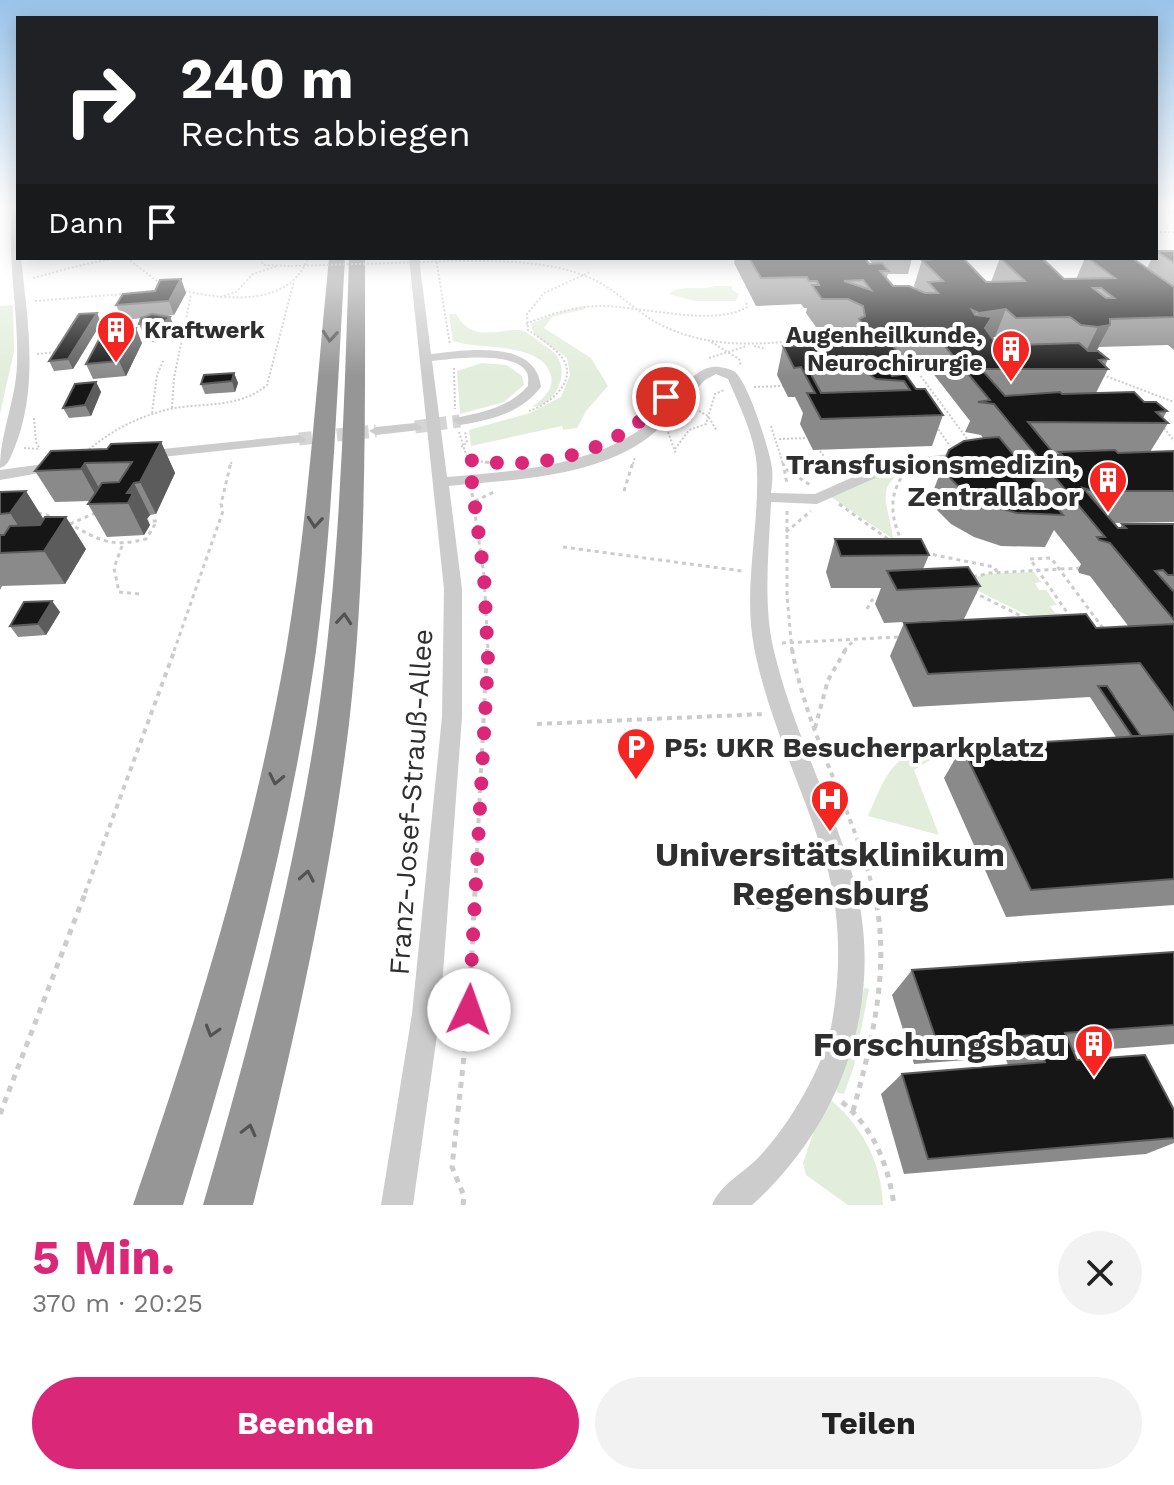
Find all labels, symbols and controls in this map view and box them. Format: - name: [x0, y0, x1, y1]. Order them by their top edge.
- text: 240 m: [180, 46, 354, 112]
- icon: right: [48, 48, 152, 152]
- text: Rechts abbiegen: [180, 113, 471, 155]
- icon: arrive: [140, 200, 184, 244]
- text: Dann: [48, 205, 124, 240]
- building icon: Kraftwerk: [95, 309, 137, 364]
- place label: Kraftwerk: [144, 316, 265, 344]
- place label: Augenheilkunde, Neurochirurgie: [786, 321, 983, 377]
- building icon: Augenheilkunde, Neurochirurgie: [990, 328, 1032, 383]
- one-way arrow: [322, 330, 339, 343]
- pin: [632, 363, 700, 431]
- icon: arrive: [644, 375, 688, 419]
- place label: Transfusionsmedizin, Zentrallabor: [786, 448, 1080, 513]
- building icon: Transfusionsmedizin, Zentrallabor: [1087, 459, 1129, 514]
- one-way arrow: [306, 516, 323, 529]
- one-way arrow: [335, 612, 352, 625]
- street label: Franz-Josef-Strauß-Allee: [382, 628, 440, 976]
- parking icon: P5: UKR Besucherparkplatz: [615, 726, 657, 781]
- place label: P5: UKR Besucherparkplatz: [664, 731, 1044, 764]
- one-way arrow: [268, 772, 285, 785]
- hospital icon: Universitätsklinikum Regensburg: [809, 778, 851, 833]
- place label: Universitätsklinikum Regensburg: [655, 834, 1005, 913]
- one-way arrow: [298, 870, 315, 883]
- position arrow: [427, 968, 511, 1052]
- building icon: Forschungsbau: [1073, 1023, 1115, 1078]
- one-way arrow: [205, 1024, 221, 1037]
- place label: Forschungsbau: [813, 1024, 1066, 1064]
- one-way arrow: [239, 1123, 256, 1137]
- text: 5 Min.: [32, 1229, 175, 1286]
- button: close: [1058, 1231, 1142, 1315]
- text: 370 m · 20:25: [32, 1288, 203, 1318]
- button: Beenden: [32, 1377, 579, 1469]
- button: Teilen: [595, 1377, 1142, 1469]

